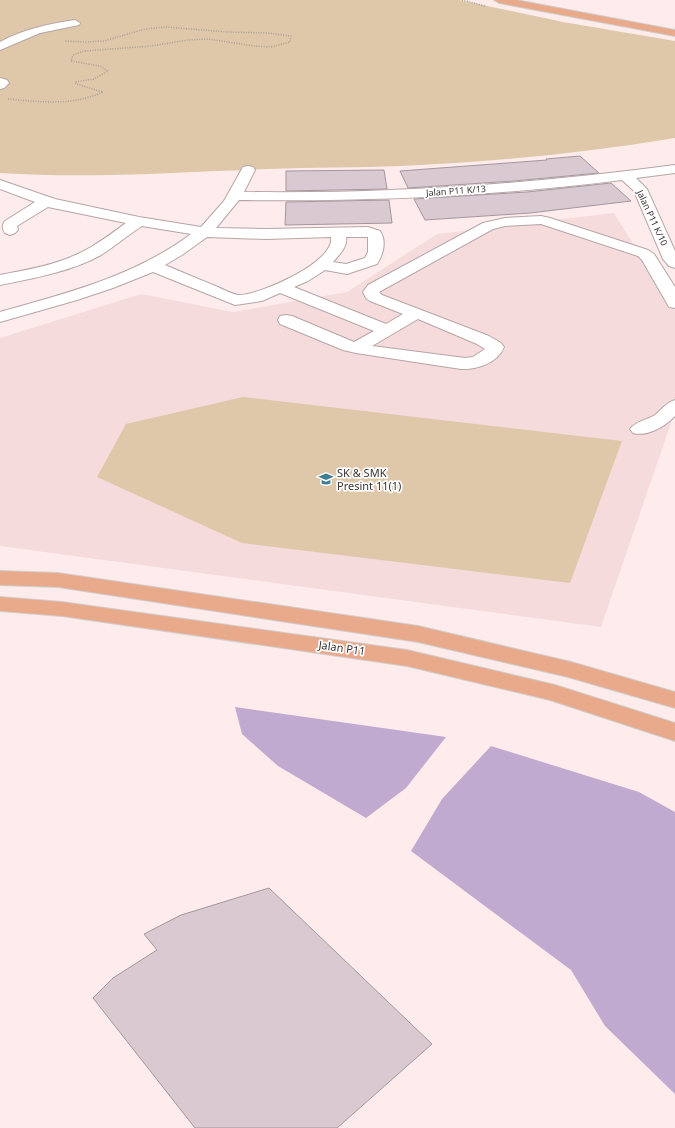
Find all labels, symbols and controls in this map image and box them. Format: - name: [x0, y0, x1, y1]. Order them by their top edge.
- street label: Jalan P11 K/13: [425, 182, 486, 199]
- street label: Jalan P11 K/10: [633, 187, 671, 248]
- place label: SK & SMK Presint 11(1): [337, 465, 401, 493]
- school or university icon: SK & SMK Presint 11(1): [318, 471, 334, 487]
- street label: Jalan P11: [317, 637, 366, 658]

